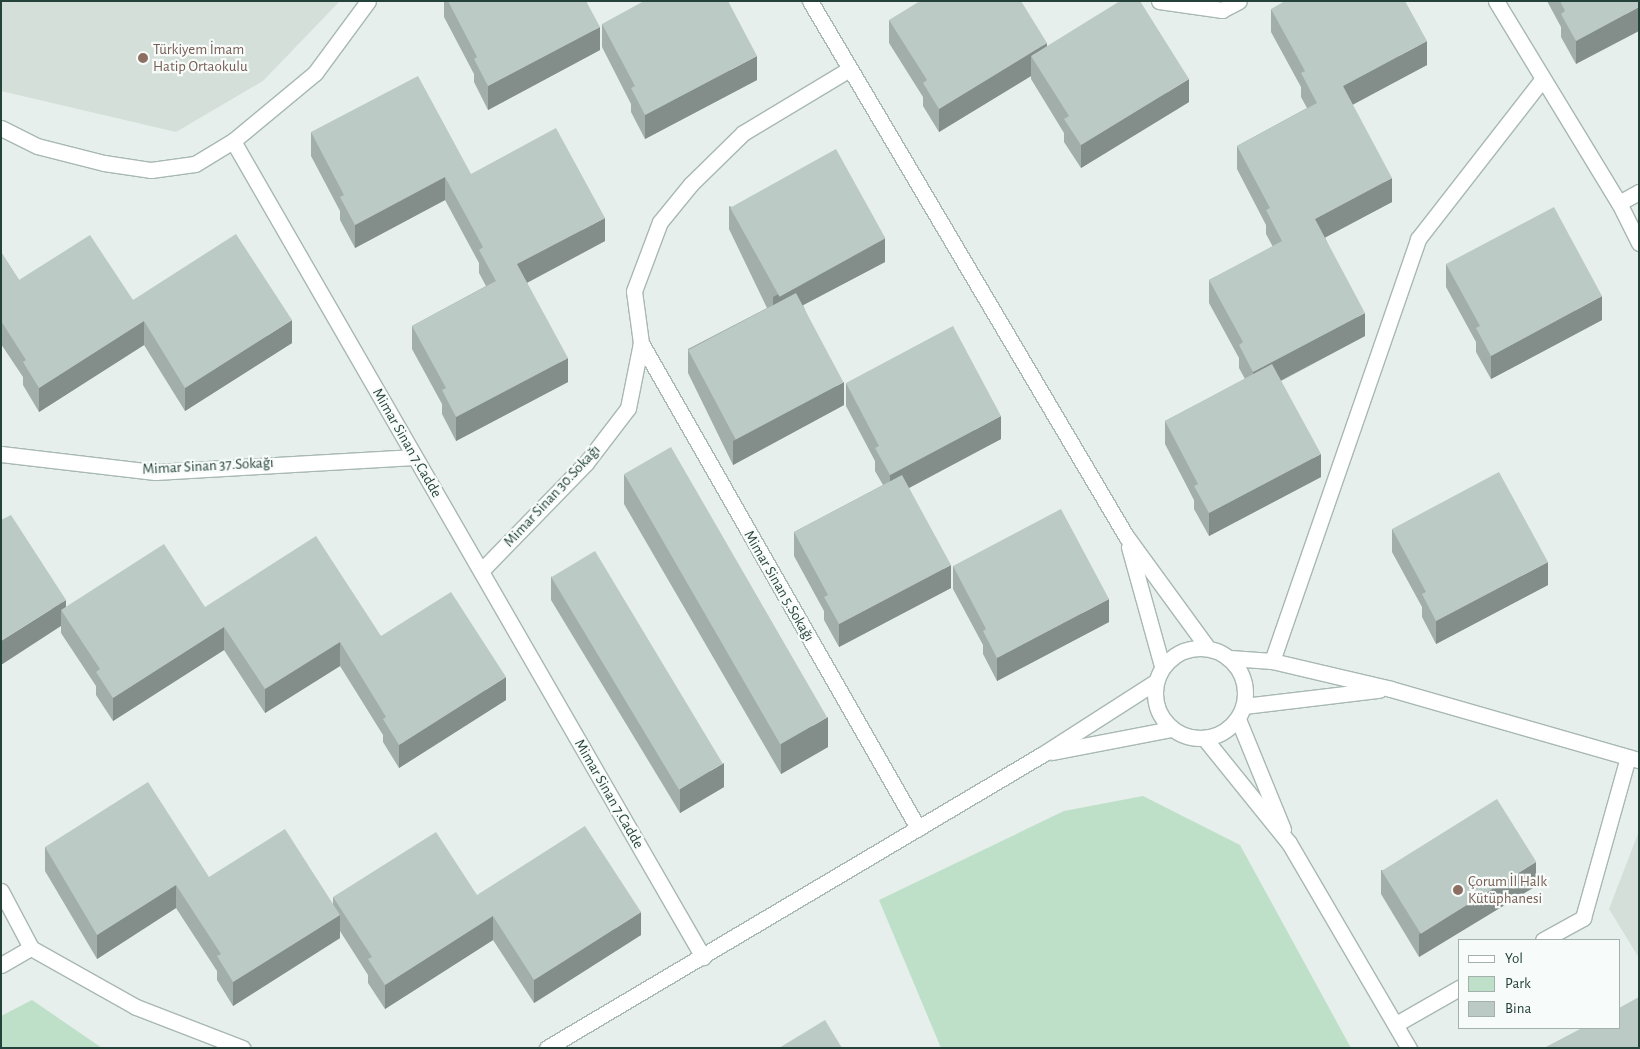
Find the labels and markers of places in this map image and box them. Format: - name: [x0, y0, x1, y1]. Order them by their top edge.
- place label: Türkiyem İmam Hatip Ortaokulu: [153, 40, 248, 75]
- marker: Türkiyem İmam Hatip Ortaokulu: [137, 52, 149, 64]
- place label: Çorum İl Halk Kütüphanesi: [1468, 872, 1547, 907]
- marker: Çorum İl Halk Kütüphanesi: [1452, 884, 1464, 896]

